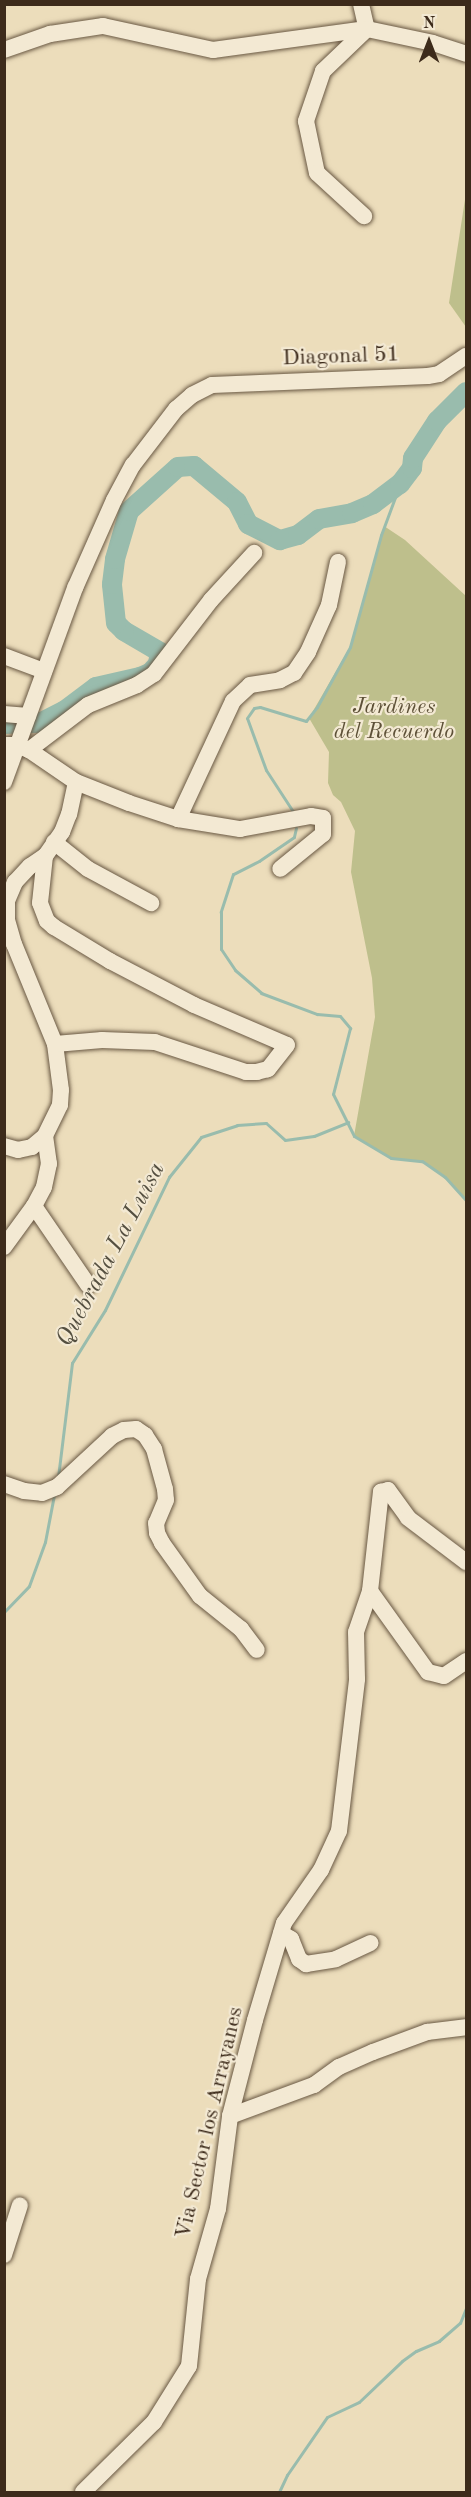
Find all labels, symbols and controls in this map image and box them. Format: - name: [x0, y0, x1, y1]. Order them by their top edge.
- north arrow: [399, 12, 459, 72]
- text: N: [423, 16, 435, 32]
- street label: Diagonal 51: [282, 342, 400, 372]
- park label: Jardines del Recuerdo: [334, 694, 454, 746]
- water label: Quebrada La Luisa: [51, 1158, 173, 1352]
- street label: Via Sector los Arrayanes: [170, 2004, 250, 2242]

